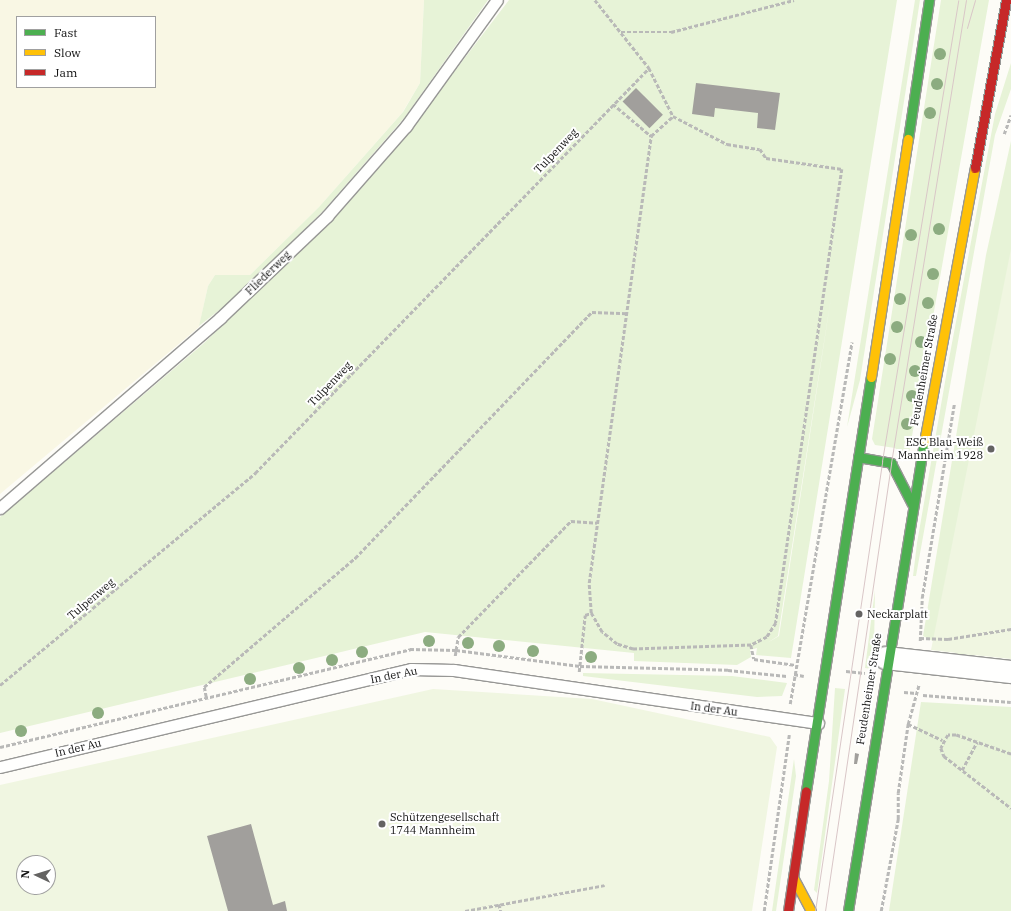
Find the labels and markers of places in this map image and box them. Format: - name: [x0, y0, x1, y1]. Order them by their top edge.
- place label: ESC Blau-Weiß Mannheim 1928: [898, 436, 983, 462]
- marker: ESC Blau-Weiß Mannheim 1928: [986, 444, 996, 454]
- place label: Neckarplatt: [867, 607, 928, 621]
- marker: Neckarplatt: [854, 609, 864, 619]
- place label: Schützengesellschaft 1744 Mannheim: [390, 811, 499, 837]
- marker: Schützengesellschaft 1744 Mannheim: [377, 819, 387, 829]

